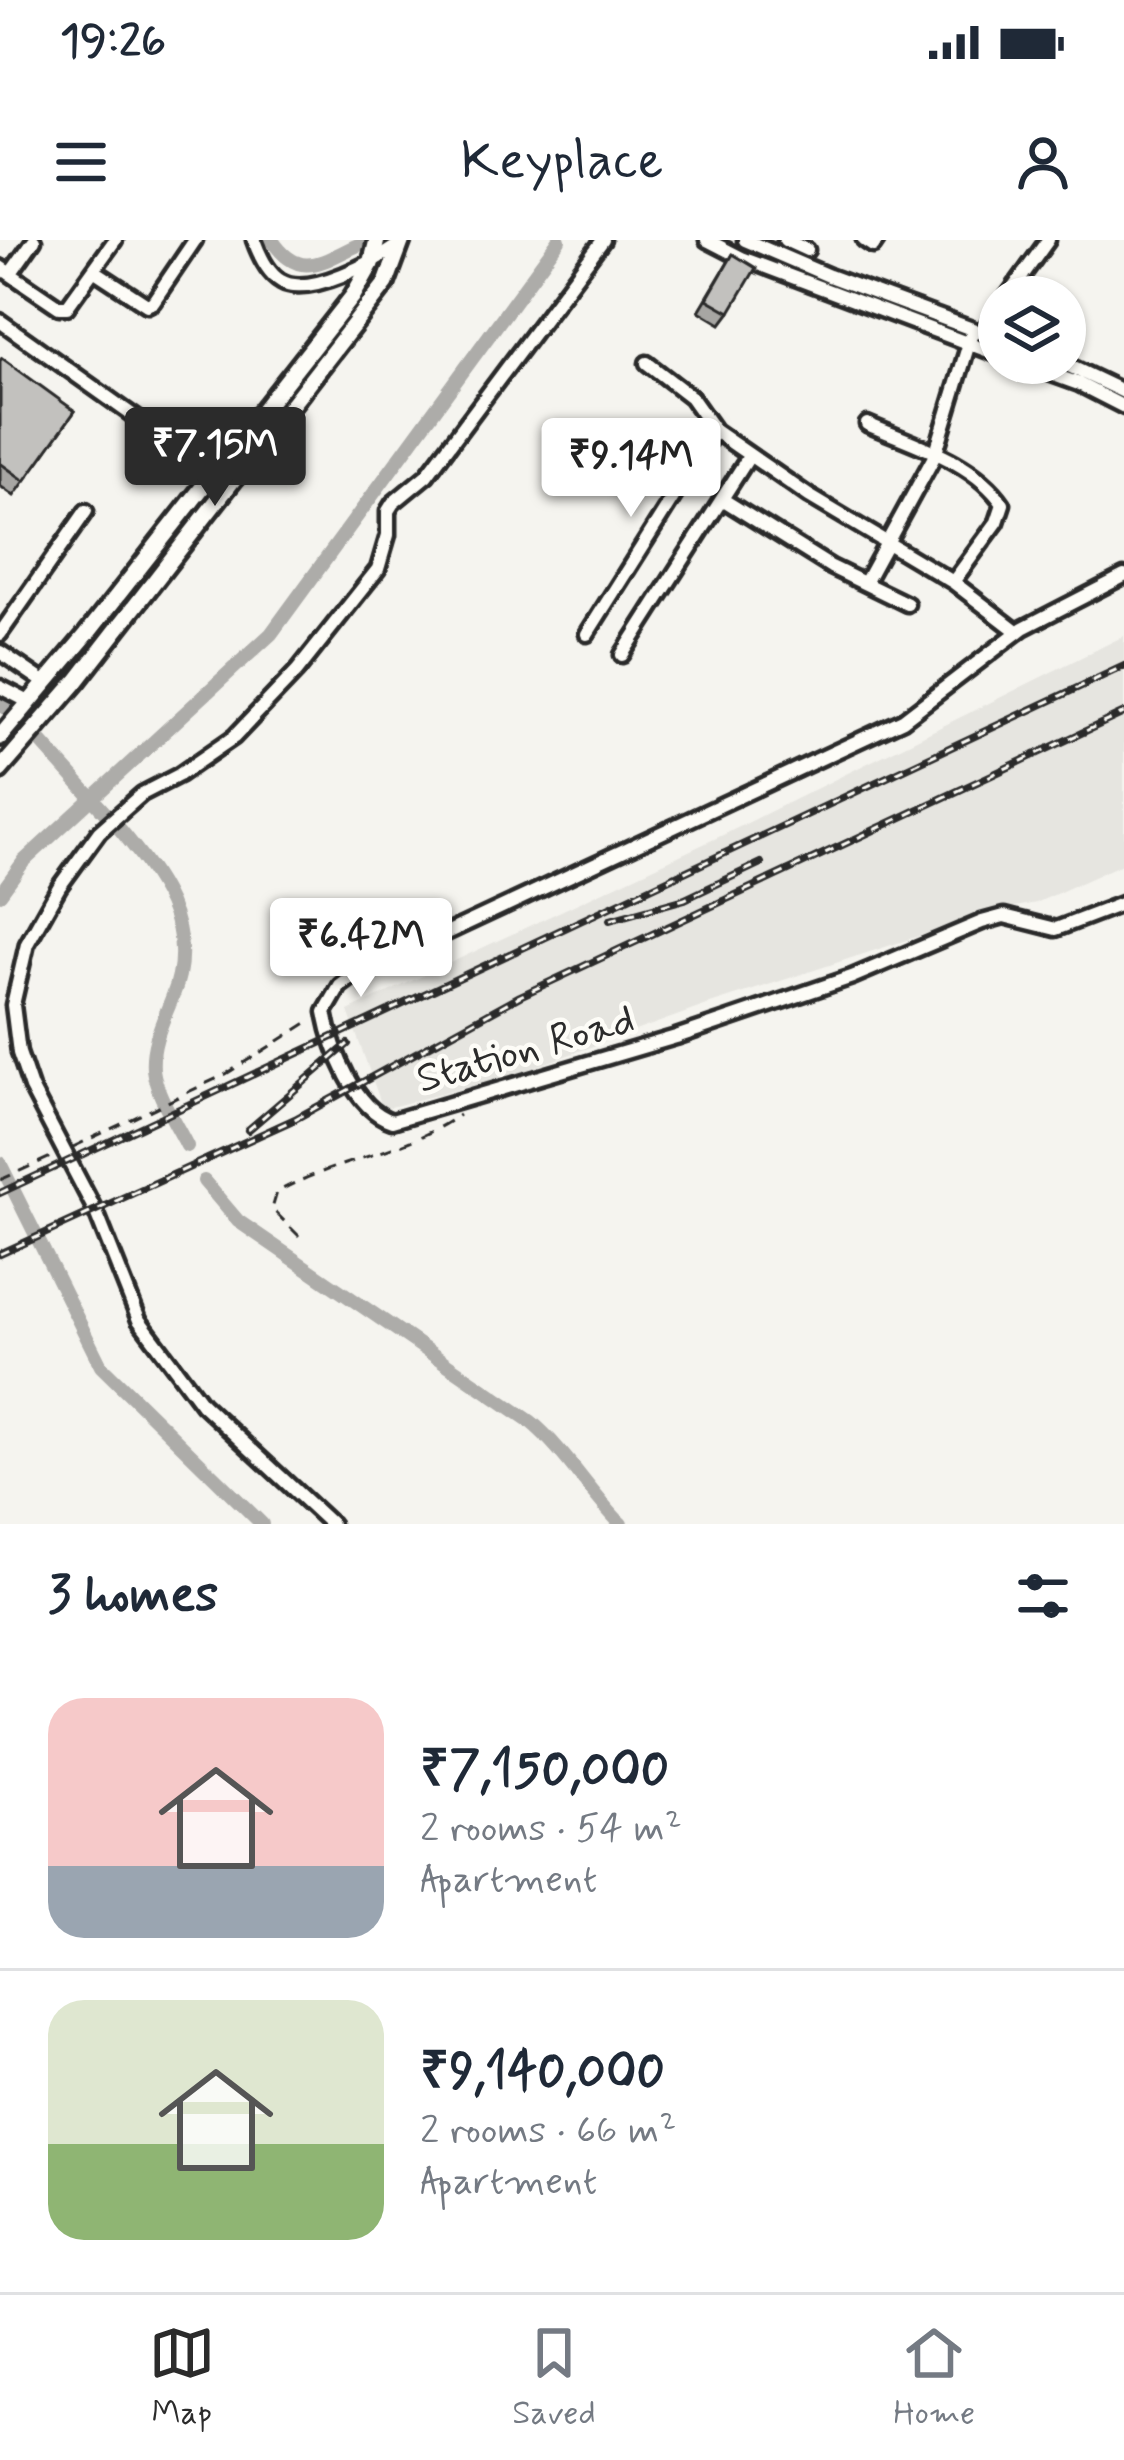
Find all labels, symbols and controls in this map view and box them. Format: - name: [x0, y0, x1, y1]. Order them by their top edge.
- text: 19:26: [60, 13, 166, 72]
- text: Keyplace: [461, 127, 663, 198]
- icon: menu: [48, 129, 114, 195]
- icon: person: [1010, 129, 1076, 195]
- map controls: [978, 276, 1086, 384]
- button: layers: [978, 276, 1086, 384]
- pin: ₹7.15M: [117, 407, 313, 509]
- pin: ₹9.14M: [533, 418, 729, 520]
- text: ₹7.15M: [152, 420, 278, 471]
- text: ₹9.14M: [569, 431, 693, 482]
- pin: ₹6.42M: [263, 898, 459, 1000]
- text: ₹6.42M: [297, 911, 425, 962]
- street label: Station Road: [411, 993, 641, 1108]
- text: 3 homes: [48, 1563, 218, 1629]
- icon: filters: [1010, 1563, 1076, 1629]
- text: ₹7,150,000: [420, 1738, 669, 1804]
- icon: home: [144, 1746, 288, 1890]
- text: 2 rooms · 54 m²: [420, 1804, 682, 1855]
- text: Apartment: [420, 1855, 597, 1906]
- text: ₹9,140,000: [420, 2040, 665, 2106]
- icon: home: [144, 2048, 288, 2192]
- text: 2 rooms · 66 m²: [420, 2106, 676, 2157]
- text: Apartment: [420, 2157, 597, 2208]
- tab: Map: [149, 2320, 215, 2436]
- tab: Saved: [512, 2320, 596, 2436]
- tab: Home: [893, 2320, 975, 2436]

